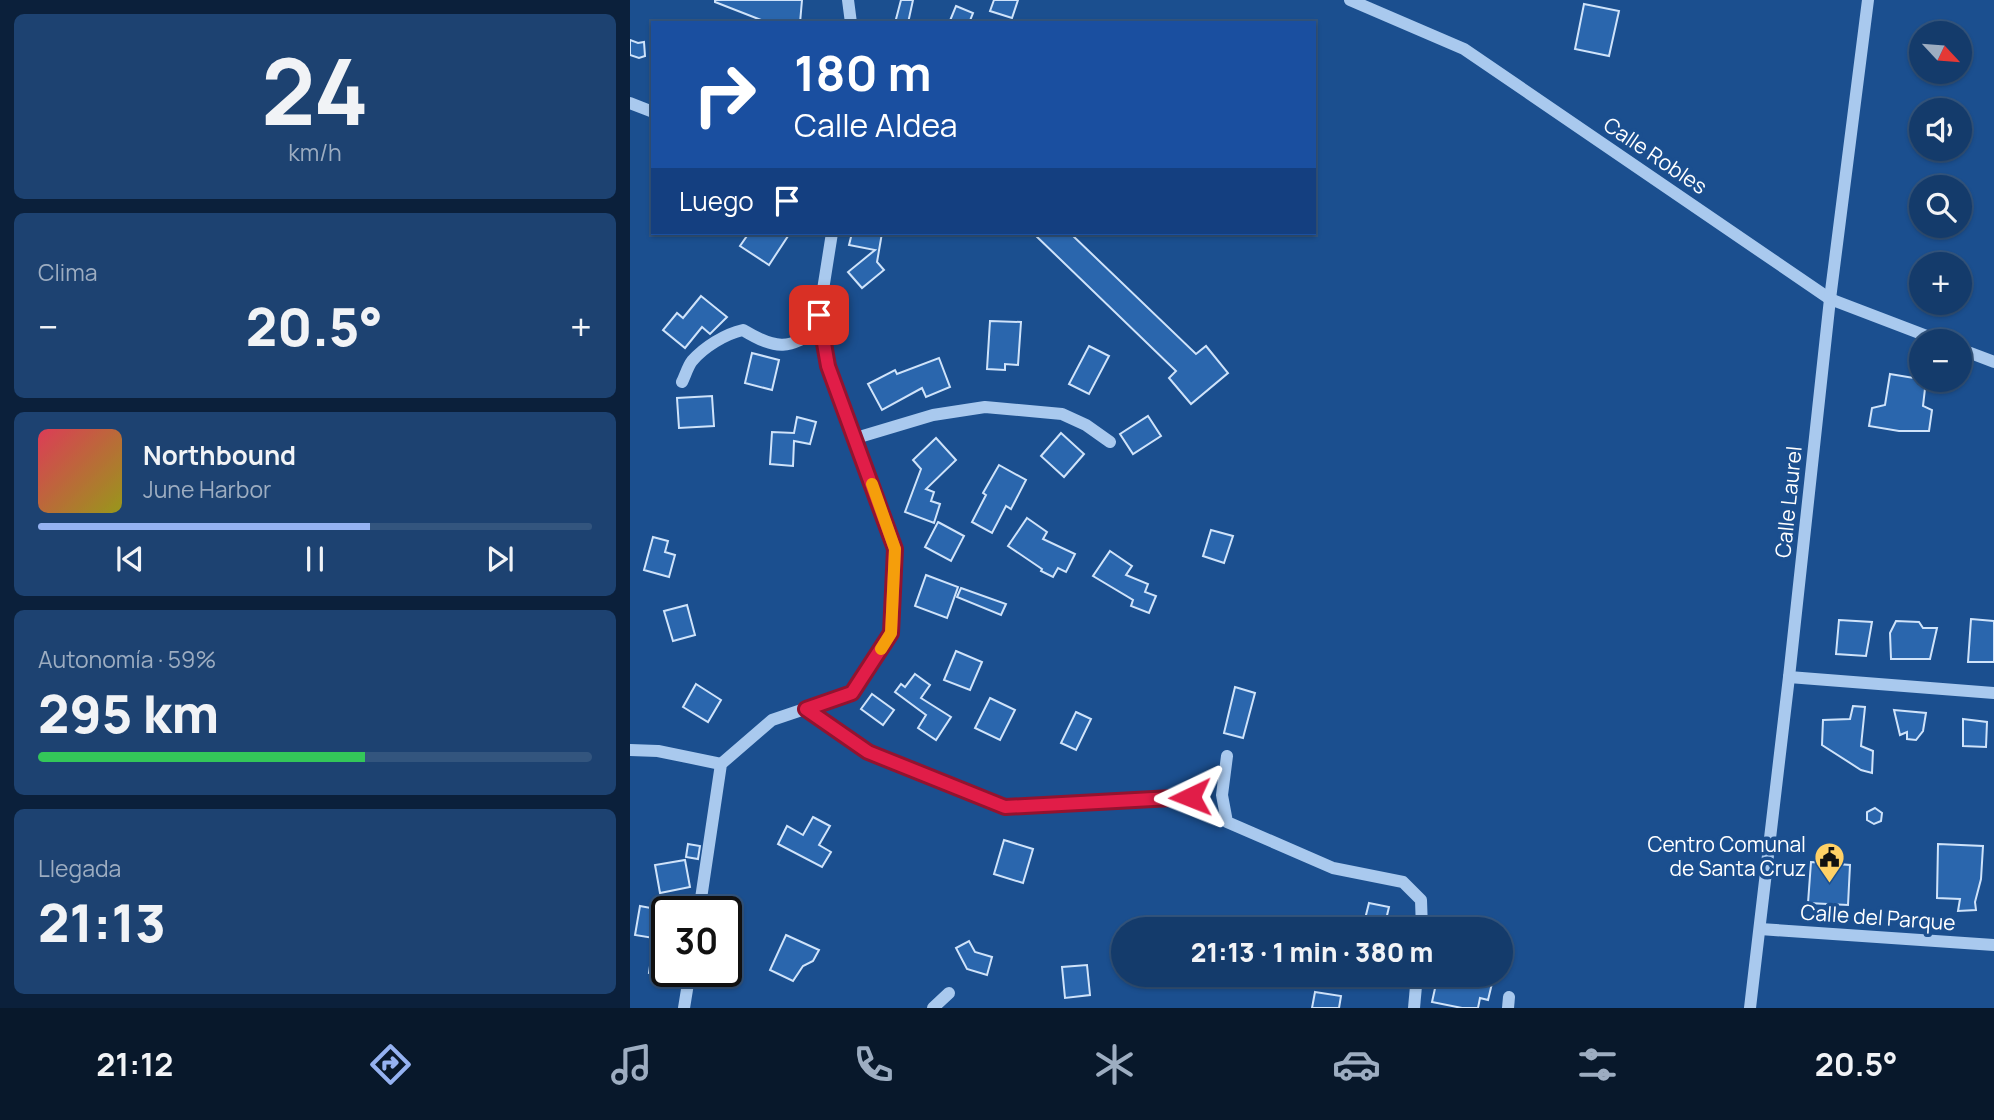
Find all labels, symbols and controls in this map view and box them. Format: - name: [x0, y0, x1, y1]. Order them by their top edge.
- north arrow: [1909, 21, 1972, 84]
- map controls: [1909, 21, 1972, 392]
- text: 24: [261, 28, 369, 152]
- text: 180 m: [794, 39, 932, 106]
- icon: right: [679, 49, 770, 140]
- button: sound: [1909, 98, 1972, 161]
- text: Calle Aldea: [794, 103, 958, 147]
- street label: Calle Robles: [1598, 110, 1713, 200]
- text: km/h: [288, 136, 342, 168]
- button: search: [1909, 175, 1972, 238]
- icon: arrive: [768, 182, 806, 220]
- text: Luego: [679, 183, 754, 219]
- button: +: [1909, 252, 1972, 315]
- text: Clima: [38, 256, 97, 288]
- pin: [789, 285, 849, 345]
- text: 20.5°: [246, 291, 383, 362]
- icon: arrive: [800, 296, 838, 334]
- text: −: [38, 300, 59, 352]
- text: +: [570, 300, 592, 352]
- button: −: [1909, 329, 1972, 392]
- text: Northbound: [143, 437, 296, 473]
- street label: Calle Laurel: [1768, 445, 1808, 559]
- text: June Harbor: [143, 473, 271, 505]
- icon: previous: [111, 540, 149, 578]
- icon: pause: [296, 540, 334, 578]
- icon: next: [481, 540, 519, 578]
- text: Autonomía · 59%: [38, 643, 216, 675]
- text: 295 km: [38, 678, 219, 749]
- position arrow: [1153, 760, 1227, 834]
- place label: Centro Comunal de Santa Cruz: [1647, 830, 1806, 882]
- public building icon: Centro Comunal de Santa Cruz: [1812, 840, 1846, 884]
- text: Llegada: [38, 852, 121, 884]
- text: 21:13: [38, 887, 166, 958]
- speed limit sign: 30: [651, 896, 742, 987]
- street label: Calle del Parque: [1800, 898, 1957, 936]
- text: 21:13 · 1 min · 380 m: [1191, 934, 1433, 970]
- icon: directions: [366, 1040, 415, 1089]
- icon: music: [607, 1040, 656, 1089]
- icon: phone: [849, 1040, 898, 1089]
- icon: climate: [1090, 1040, 1139, 1089]
- icon: car: [1332, 1040, 1381, 1089]
- icon: filters: [1573, 1040, 1622, 1089]
- text: 21:12: [96, 1042, 173, 1086]
- text: 20.5°: [1815, 1042, 1898, 1086]

